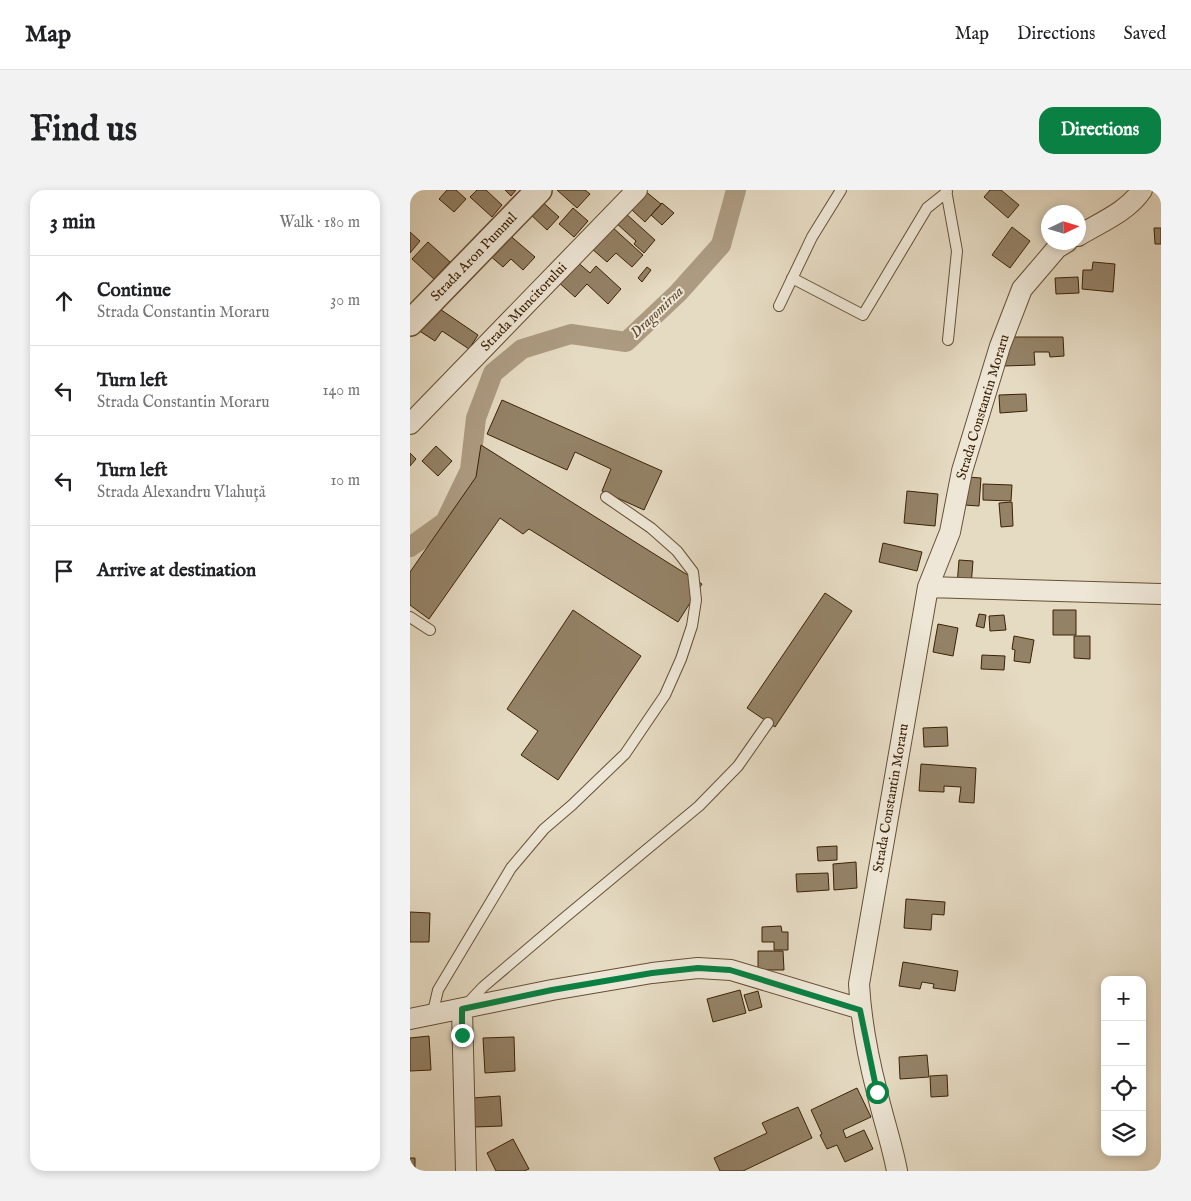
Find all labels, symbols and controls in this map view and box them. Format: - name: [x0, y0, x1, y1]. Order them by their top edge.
- text: Map: [25, 19, 71, 50]
- text: Map: [955, 23, 989, 46]
- text: Directions: [1017, 23, 1095, 46]
- text: Saved: [1123, 23, 1166, 46]
- button: Directions: [1039, 107, 1161, 154]
- text: Find us: [30, 108, 137, 153]
- north arrow: [1041, 205, 1086, 250]
- text: 3 min: [50, 209, 95, 236]
- street label: Strada Aron Pumnul: [427, 209, 521, 305]
- text: Walk · 180 m: [279, 213, 360, 233]
- street label: Strada Muncitorului: [477, 259, 571, 355]
- text: Continue: [97, 279, 171, 303]
- water label: Dragomirna: [626, 282, 689, 343]
- icon: ahead: [50, 287, 78, 315]
- text: 30 m: [330, 291, 360, 311]
- text: Strada Constantin Moraru: [97, 303, 270, 323]
- street label: Strada Constantin Moraru: [952, 332, 1014, 482]
- text: Turn left: [97, 369, 168, 393]
- icon: left: [50, 377, 78, 405]
- text: 140 m: [322, 381, 360, 401]
- text: Strada Constantin Moraru: [97, 393, 270, 413]
- text: Turn left: [97, 459, 168, 483]
- icon: left: [50, 467, 78, 495]
- text: 10 m: [330, 471, 360, 491]
- text: Strada Alexandru Vlahuță: [97, 483, 266, 503]
- icon: arrive: [50, 557, 78, 585]
- text: Arrive at destination: [97, 559, 256, 583]
- street label: Strada Constantin Moraru: [869, 722, 913, 874]
- map controls: [1101, 976, 1146, 1156]
- button: +: [1101, 976, 1146, 1021]
- button: −: [1101, 1021, 1146, 1066]
- route end: [451, 1024, 474, 1047]
- button: locate: [1101, 1066, 1146, 1111]
- route start: [866, 1081, 889, 1104]
- button: layers: [1101, 1111, 1146, 1156]

